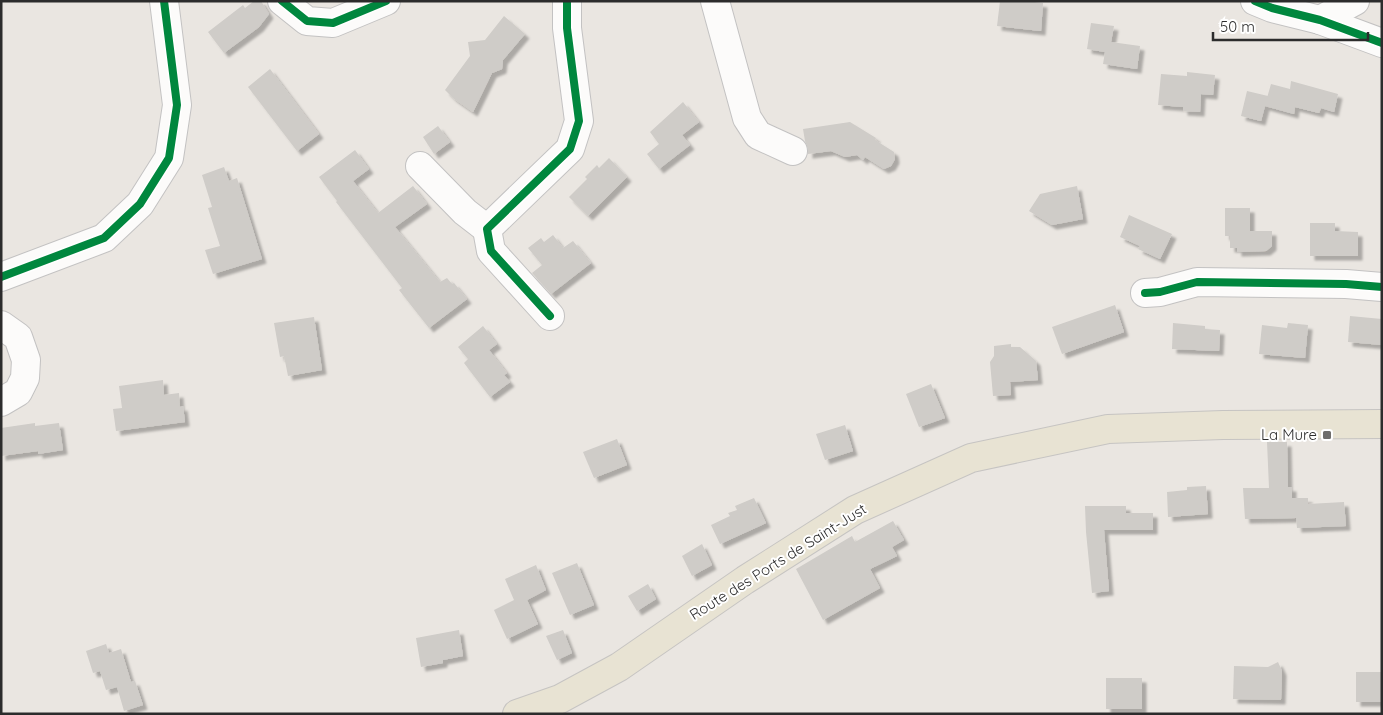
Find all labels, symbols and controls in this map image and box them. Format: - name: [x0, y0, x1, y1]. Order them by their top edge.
- scale bar: [1213, 10, 1368, 42]
- text: 50 m: [1220, 17, 1255, 36]
- place label: La Mure: [1261, 425, 1317, 444]
- marker: La Mure: [1321, 429, 1333, 441]
- street label: Route des Ports de Saint-Just: [686, 499, 870, 624]

